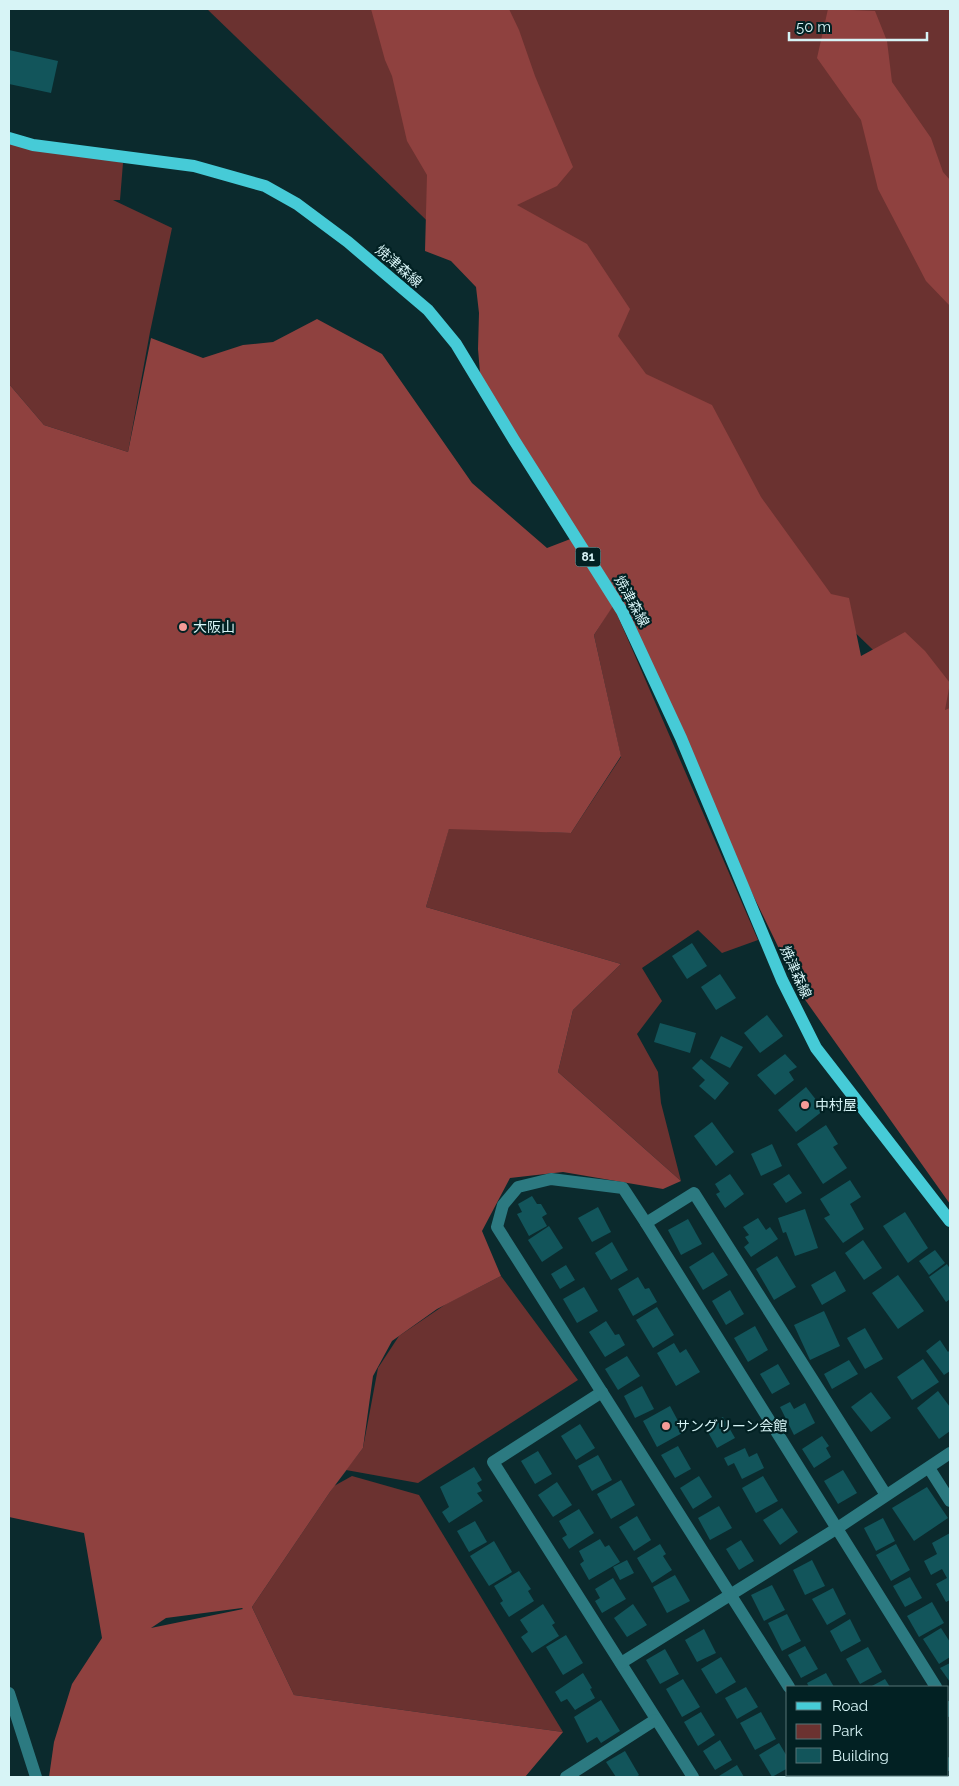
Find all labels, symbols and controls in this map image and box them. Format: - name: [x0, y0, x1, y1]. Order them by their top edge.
- scale bar: [789, 10, 926, 42]
- text: 50 m: [796, 18, 831, 36]
- street label: 焼津森線: [373, 242, 425, 290]
- road number: 81: [576, 548, 600, 566]
- street label: 焼津森線: [611, 573, 653, 629]
- place label: 大阪山: [193, 619, 235, 635]
- marker: 大阪山: [177, 621, 189, 633]
- street label: 焼津森線: [777, 943, 815, 1001]
- place label: 中村屋: [815, 1097, 857, 1113]
- marker: 中村屋: [799, 1099, 811, 1111]
- place label: サングリーン会館: [676, 1418, 787, 1434]
- marker: サングリーン会館: [660, 1420, 672, 1432]
- legend: [786, 1686, 949, 1776]
- text: Road: [832, 1697, 868, 1715]
- text: Park: [832, 1722, 863, 1740]
- text: Building: [832, 1747, 889, 1765]

